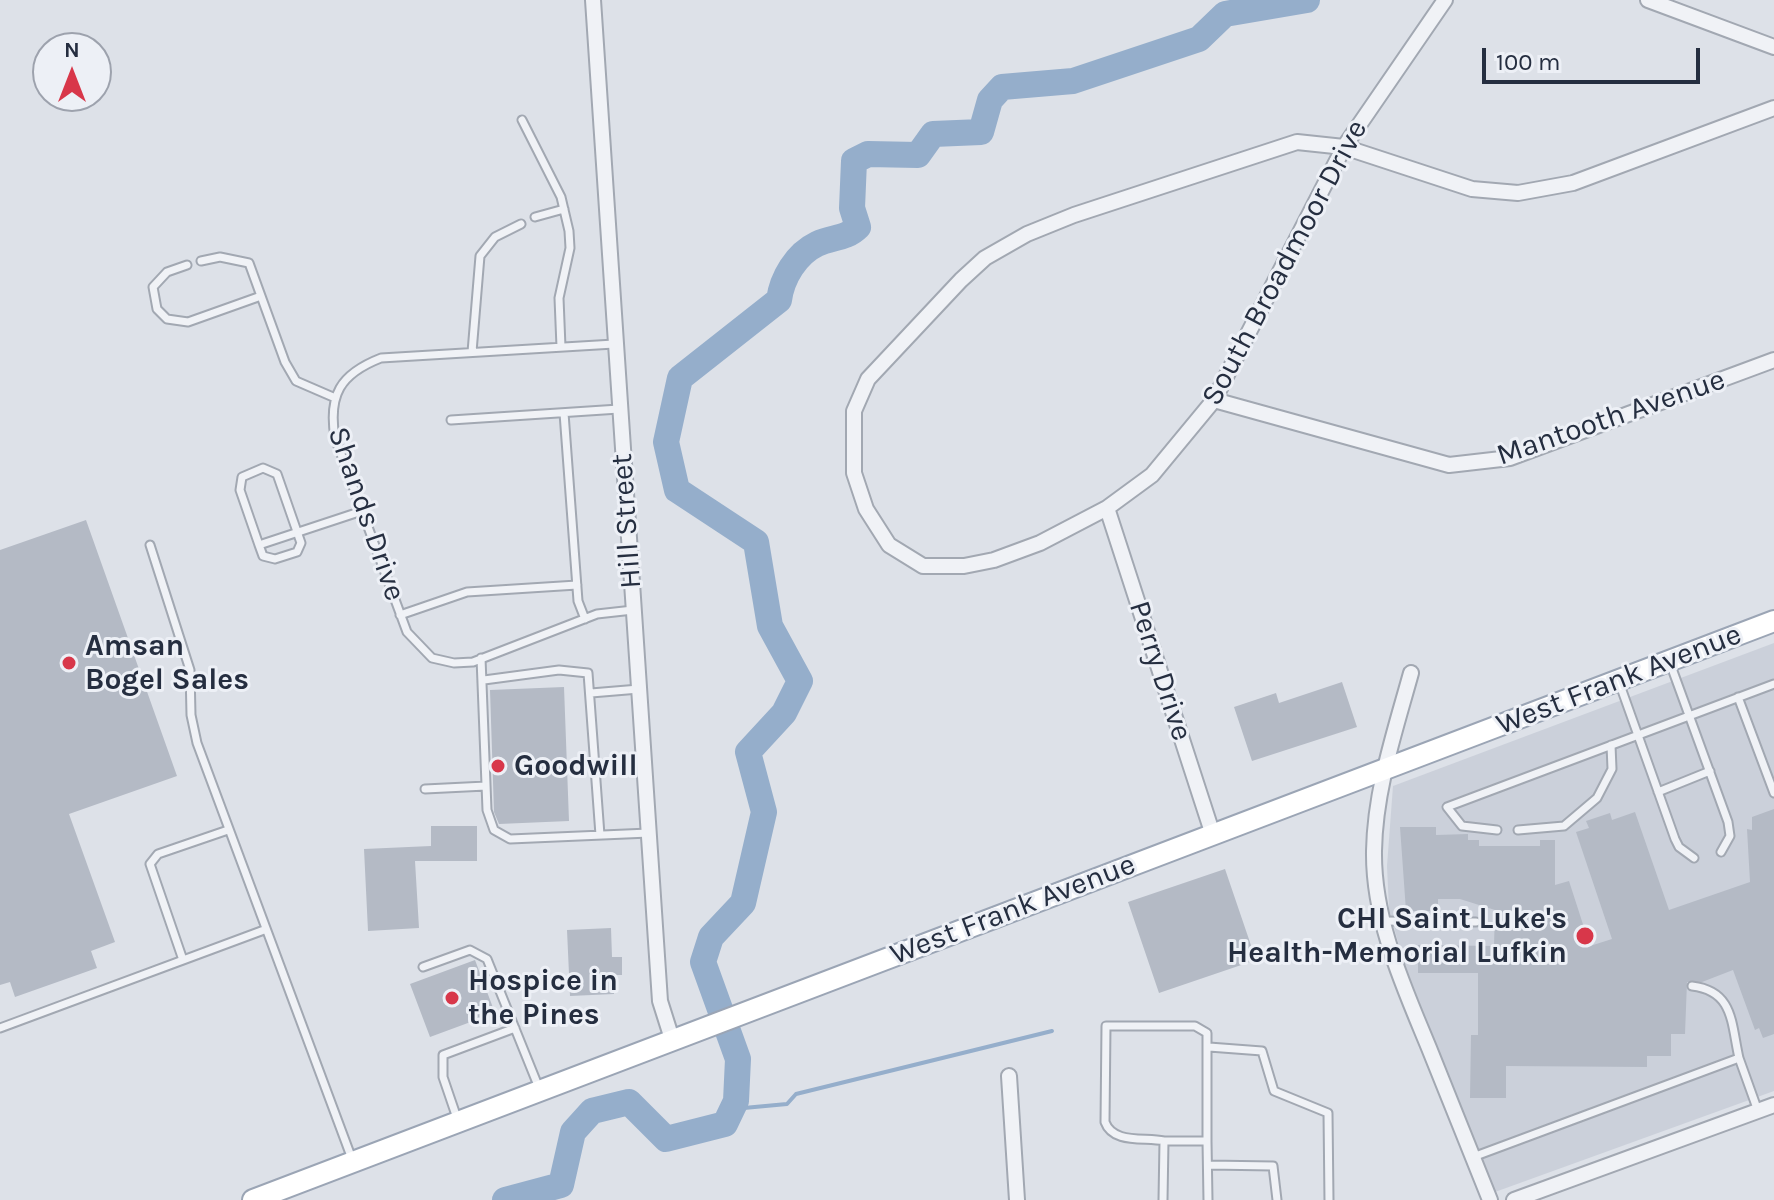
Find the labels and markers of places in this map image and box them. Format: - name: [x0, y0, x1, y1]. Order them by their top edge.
- place label: Amsan Bogel Sales: [85, 628, 249, 698]
- marker: Amsan Bogel Sales: [60, 654, 78, 672]
- place label: Goodwill: [514, 748, 638, 784]
- marker: Goodwill: [489, 757, 507, 775]
- place label: CHI Saint Luke's Health-Memorial Lufkin: [1227, 901, 1567, 972]
- marker: CHI Saint Luke's Health-Memorial Lufkin: [1574, 925, 1596, 947]
- place label: Hospice in the Pines: [468, 963, 618, 1034]
- marker: Hospice in the Pines: [443, 989, 461, 1007]

